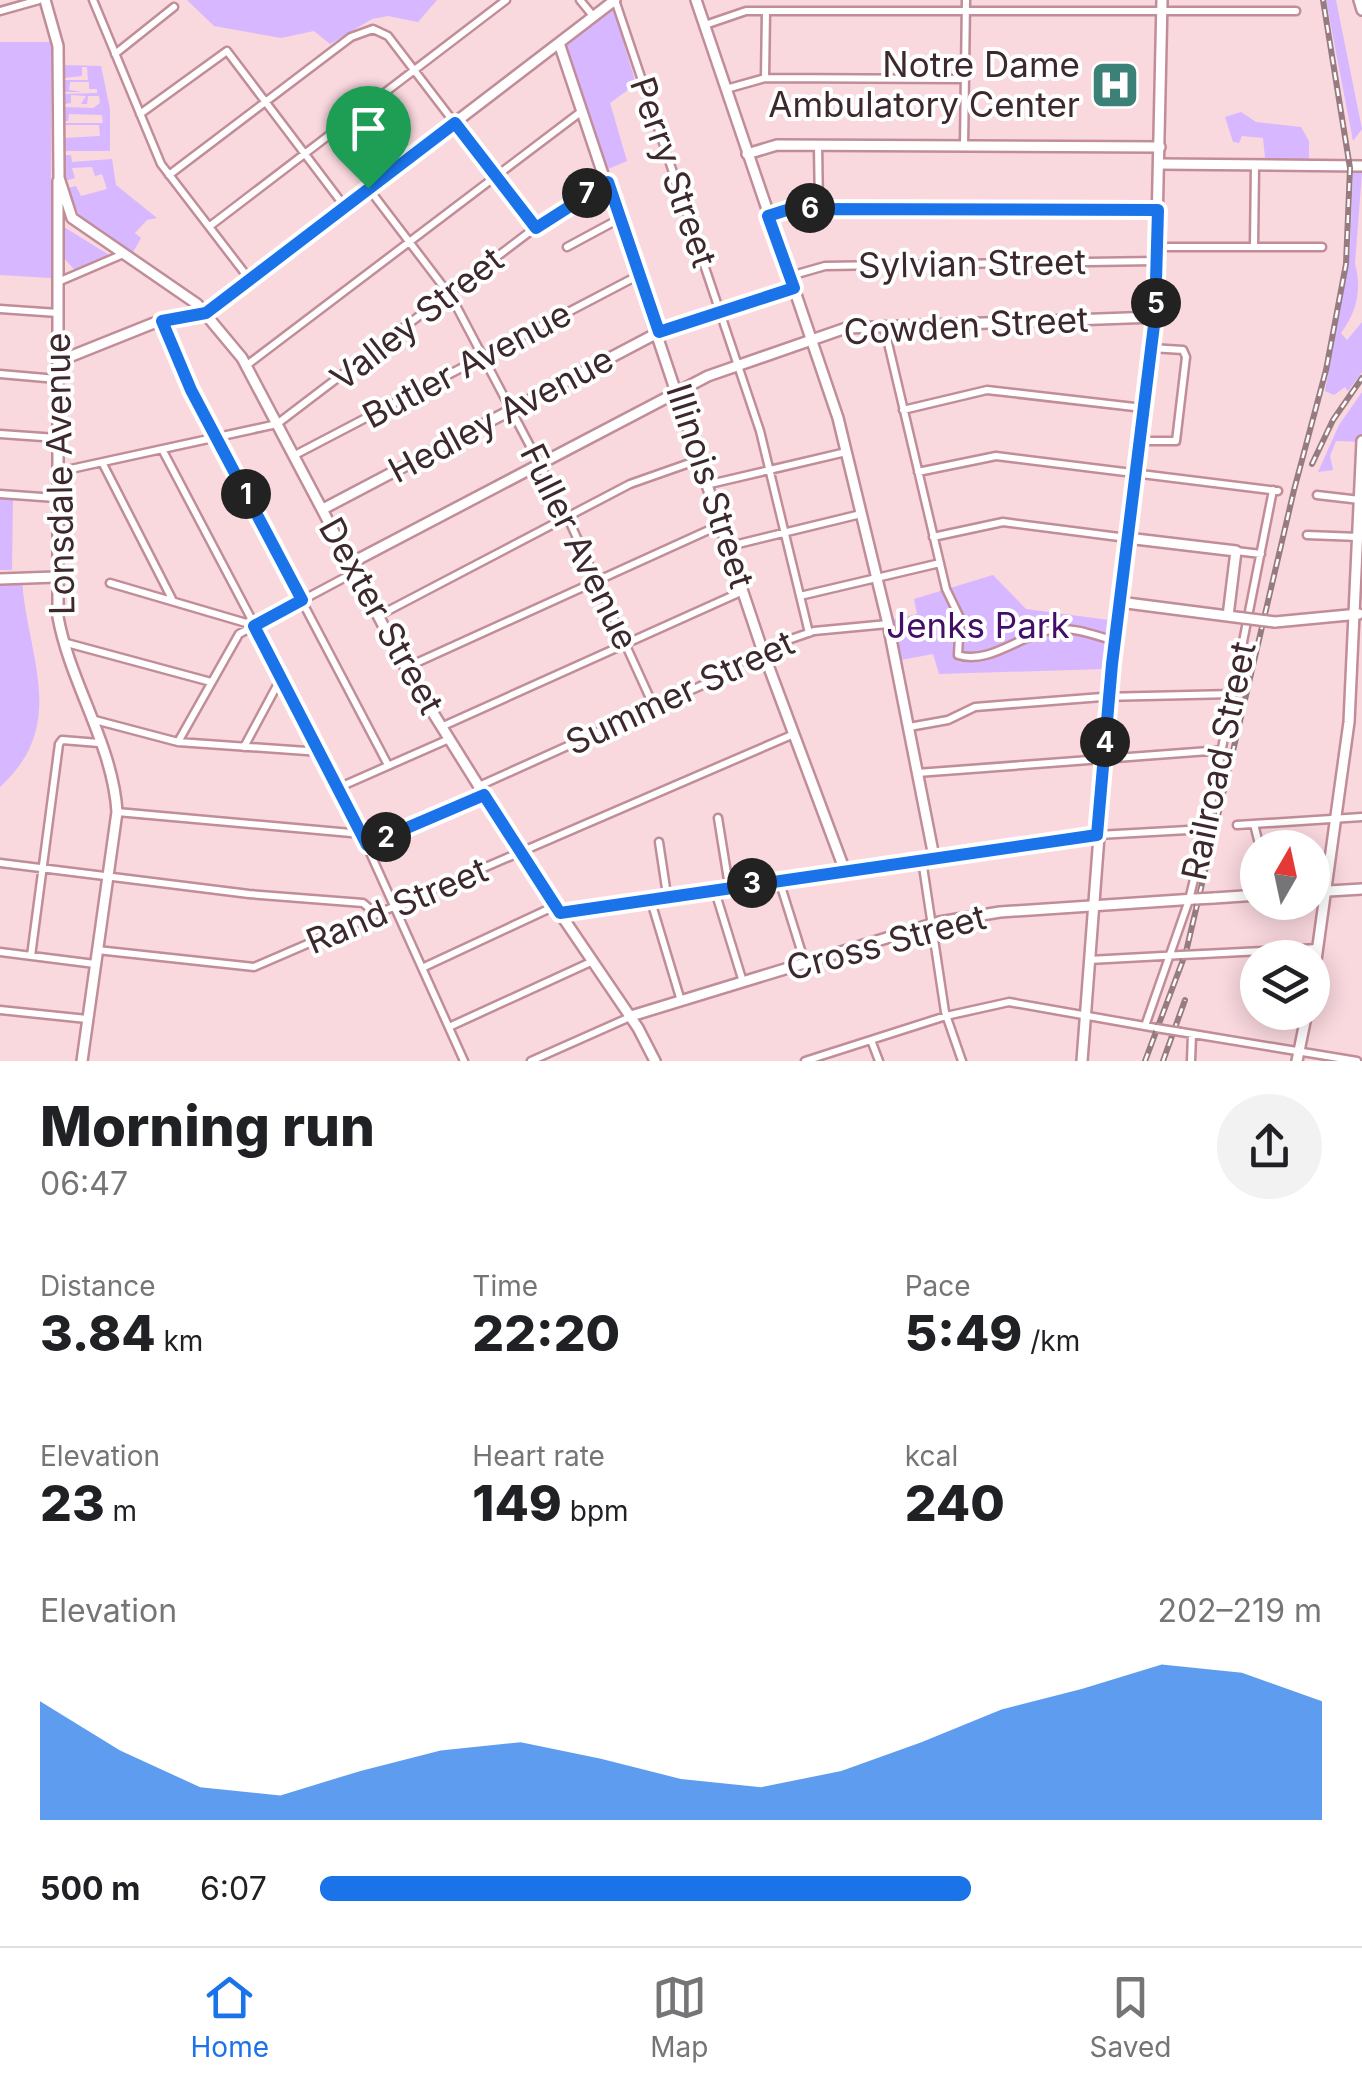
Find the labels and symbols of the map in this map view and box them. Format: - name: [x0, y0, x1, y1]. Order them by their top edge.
- place label: Notre Dame Ambulatory Center: [768, 43, 1080, 125]
- hospital icon: Notre Dame Ambulatory Center: [1089, 59, 1141, 111]
- street label: Perry Street: [622, 71, 726, 272]
- pin: [326, 86, 411, 189]
- pin: 7: [562, 168, 612, 218]
- pin: 6: [785, 183, 835, 233]
- street label: Valley Street: [322, 238, 511, 398]
- street label: Sylvian Street: [858, 240, 1086, 286]
- pin: 5: [1131, 278, 1181, 328]
- street label: Butler Avenue: [355, 292, 578, 437]
- street label: Cowden Street: [842, 298, 1089, 352]
- street label: Lonsdale Avenue: [36, 332, 82, 616]
- street label: Hedley Avenue: [381, 337, 620, 491]
- street label: Illinois Street: [658, 378, 764, 593]
- street label: Fuller Avenue: [512, 437, 648, 656]
- pin: 1: [221, 469, 271, 519]
- street label: Dexter Street: [311, 510, 453, 721]
- park label: Jenks Park: [886, 604, 1070, 646]
- street label: Summer Street: [559, 621, 800, 763]
- street label: Railroad Street: [1172, 638, 1264, 884]
- pin: 4: [1080, 717, 1130, 767]
- pin: 2: [361, 812, 411, 862]
- north arrow: [1240, 830, 1330, 920]
- street label: Rand Street: [300, 848, 494, 962]
- pin: 3: [727, 858, 777, 908]
- street label: Cross Street: [781, 895, 990, 989]

